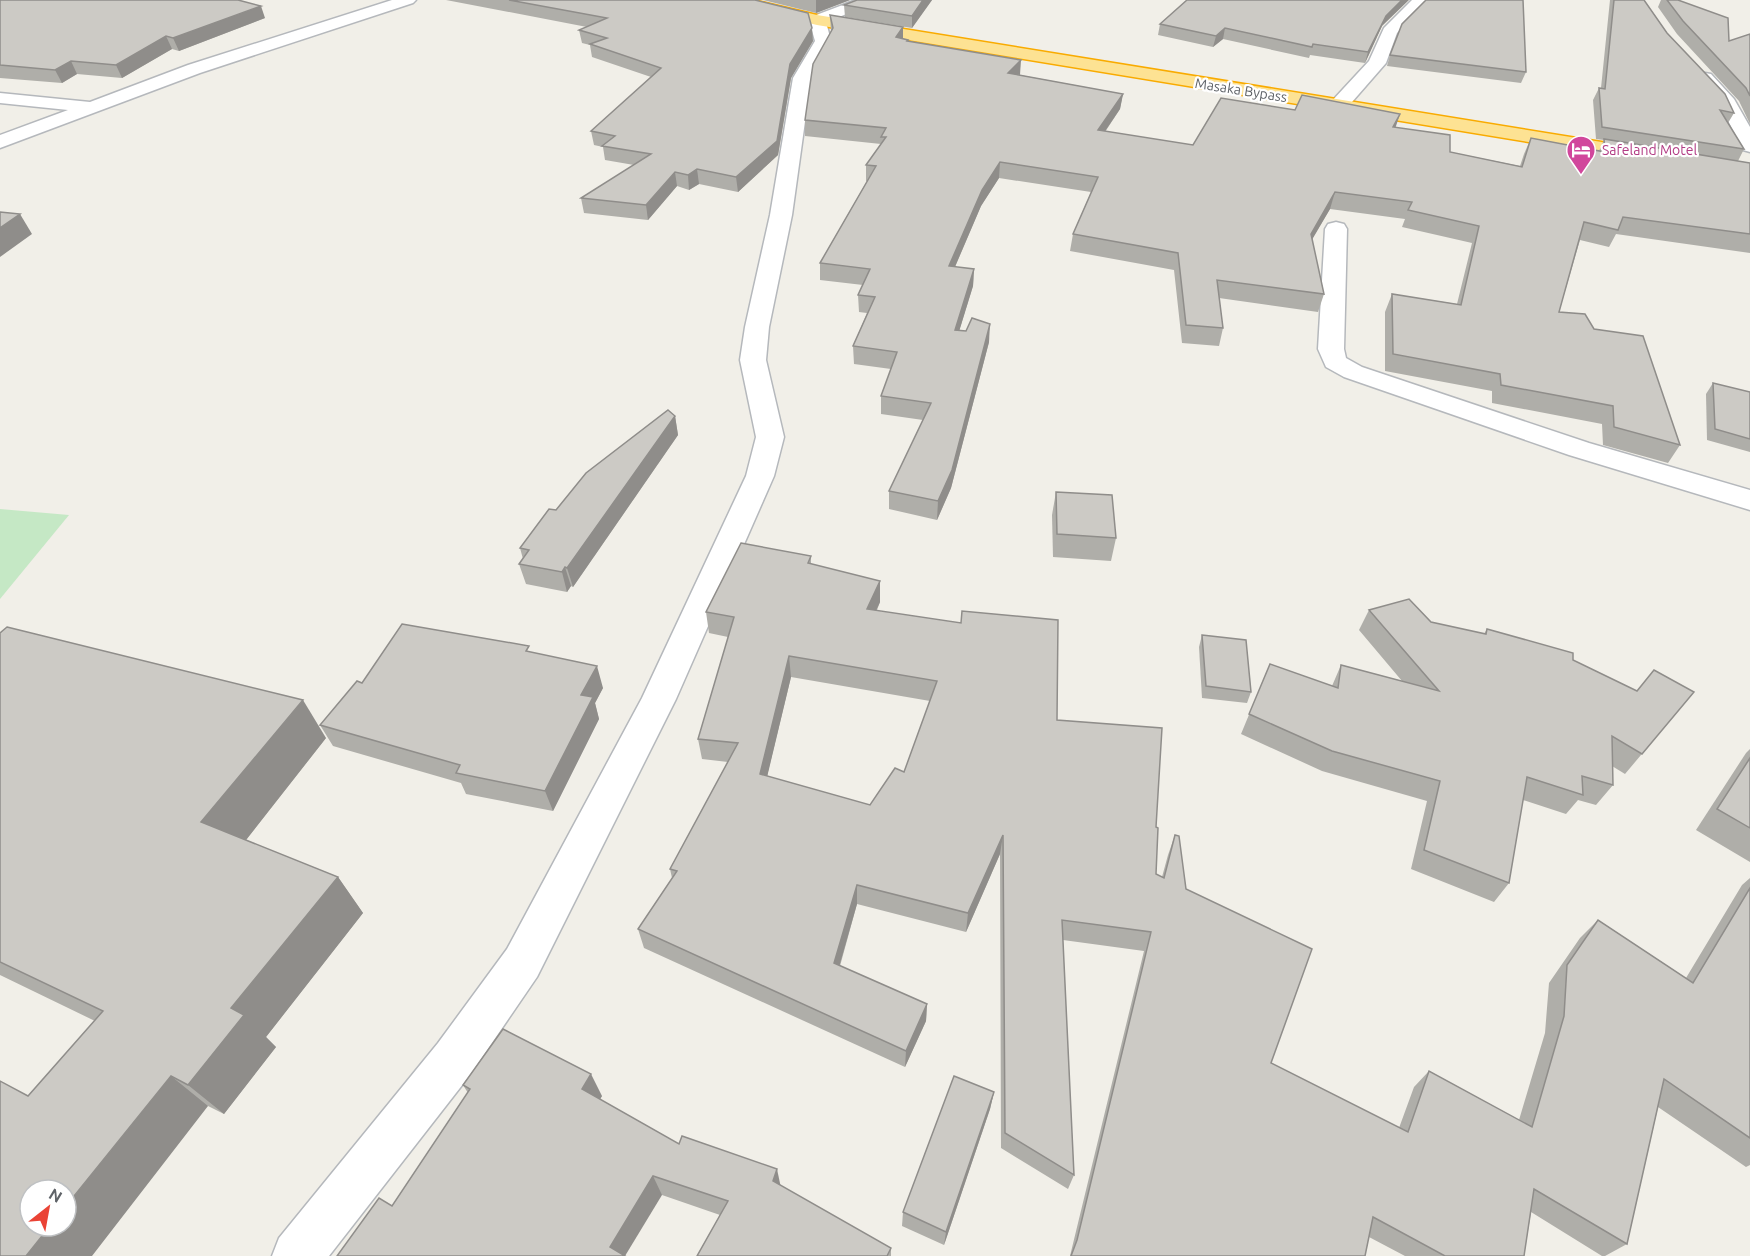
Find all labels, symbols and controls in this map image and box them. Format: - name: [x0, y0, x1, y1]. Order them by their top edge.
- street label: Masaka Bypass: [1194, 75, 1288, 105]
- hotel icon: Safeland Motel: [1565, 134, 1597, 176]
- place label: Safeland Motel: [1602, 142, 1697, 158]
- north arrow: [18, 1178, 78, 1238]
- text: N: [46, 1184, 65, 1206]

